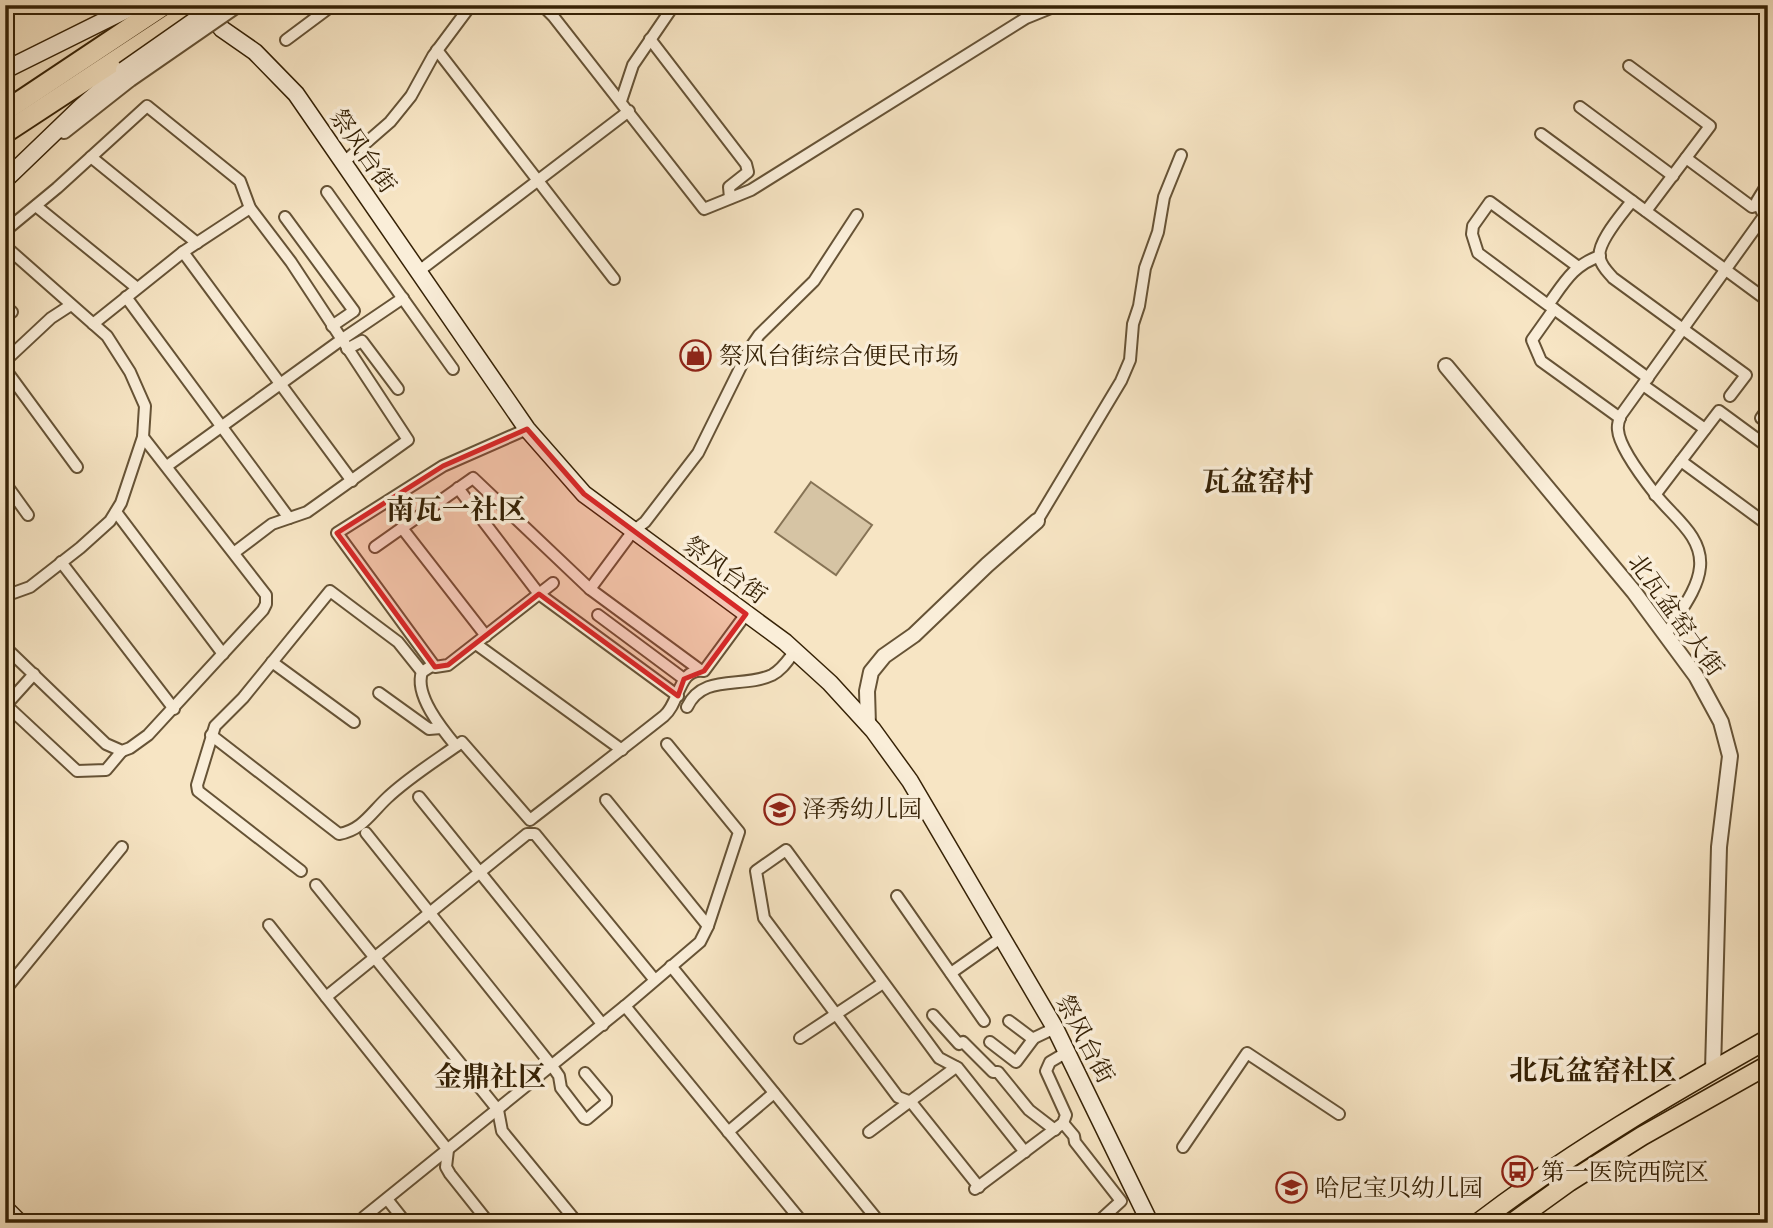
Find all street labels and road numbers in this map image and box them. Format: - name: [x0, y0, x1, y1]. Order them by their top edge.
- street label: 祭风台街: [324, 103, 403, 198]
- street label: 祭风台街: [678, 530, 773, 610]
- street label: 北瓦盆窑大街: [1622, 548, 1730, 681]
- street label: 祭风台街: [1050, 990, 1121, 1088]

